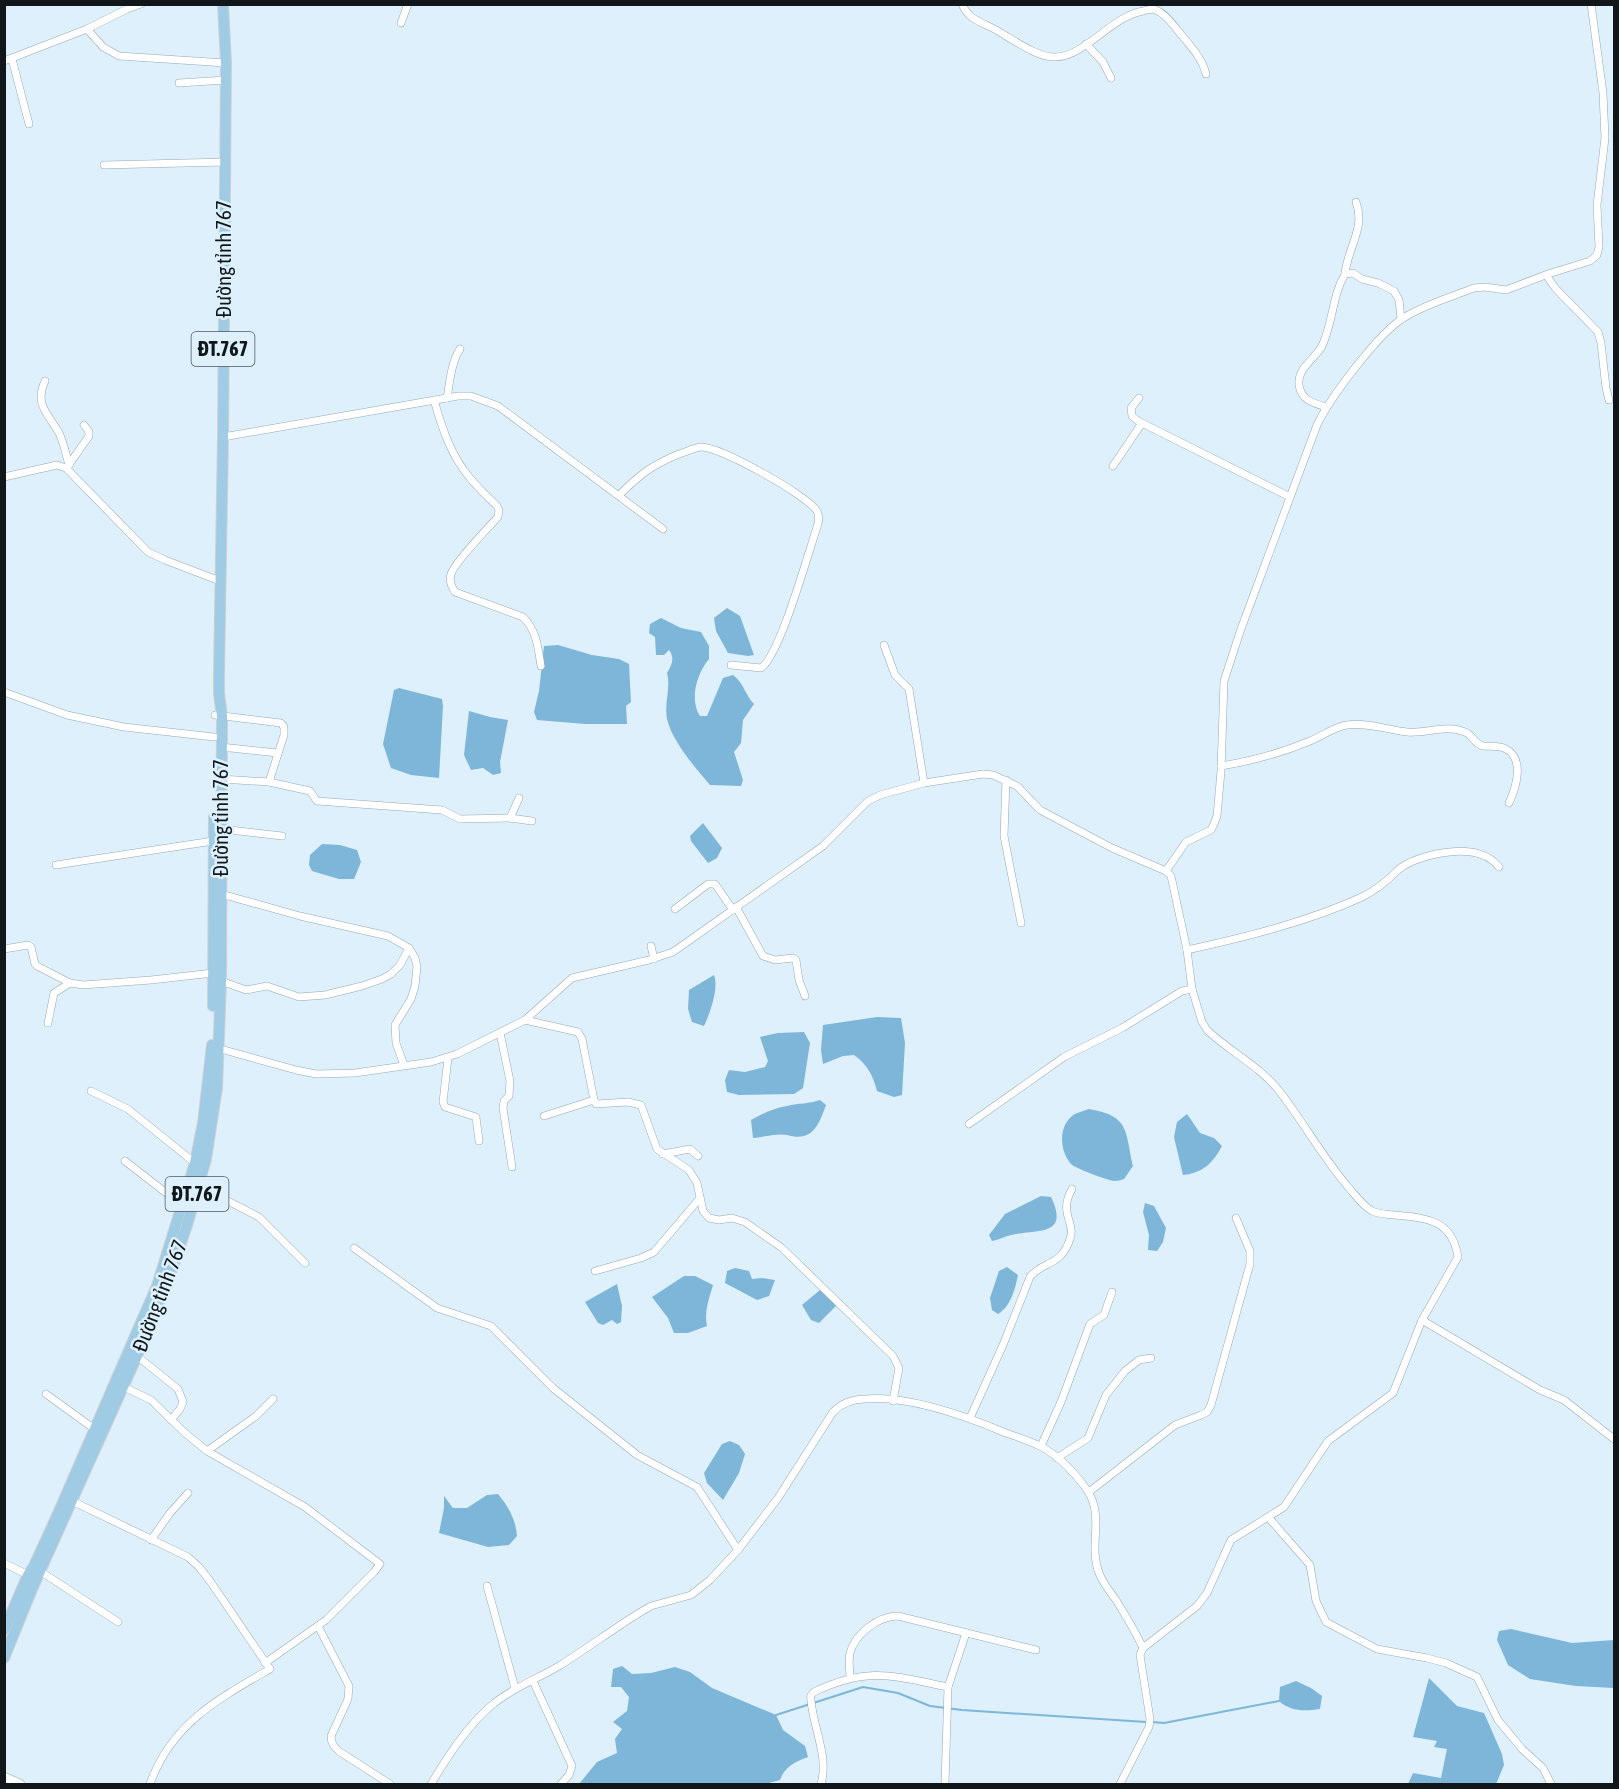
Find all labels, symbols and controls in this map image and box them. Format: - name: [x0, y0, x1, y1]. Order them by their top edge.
- street label: Đường tỉnh 767: [211, 200, 235, 318]
- road number: ĐT.767: [192, 332, 254, 366]
- street label: Đường tỉnh 767: [208, 759, 232, 877]
- road number: ĐT.767: [166, 1177, 228, 1211]
- street label: Đường tỉnh 767: [127, 1236, 191, 1355]

